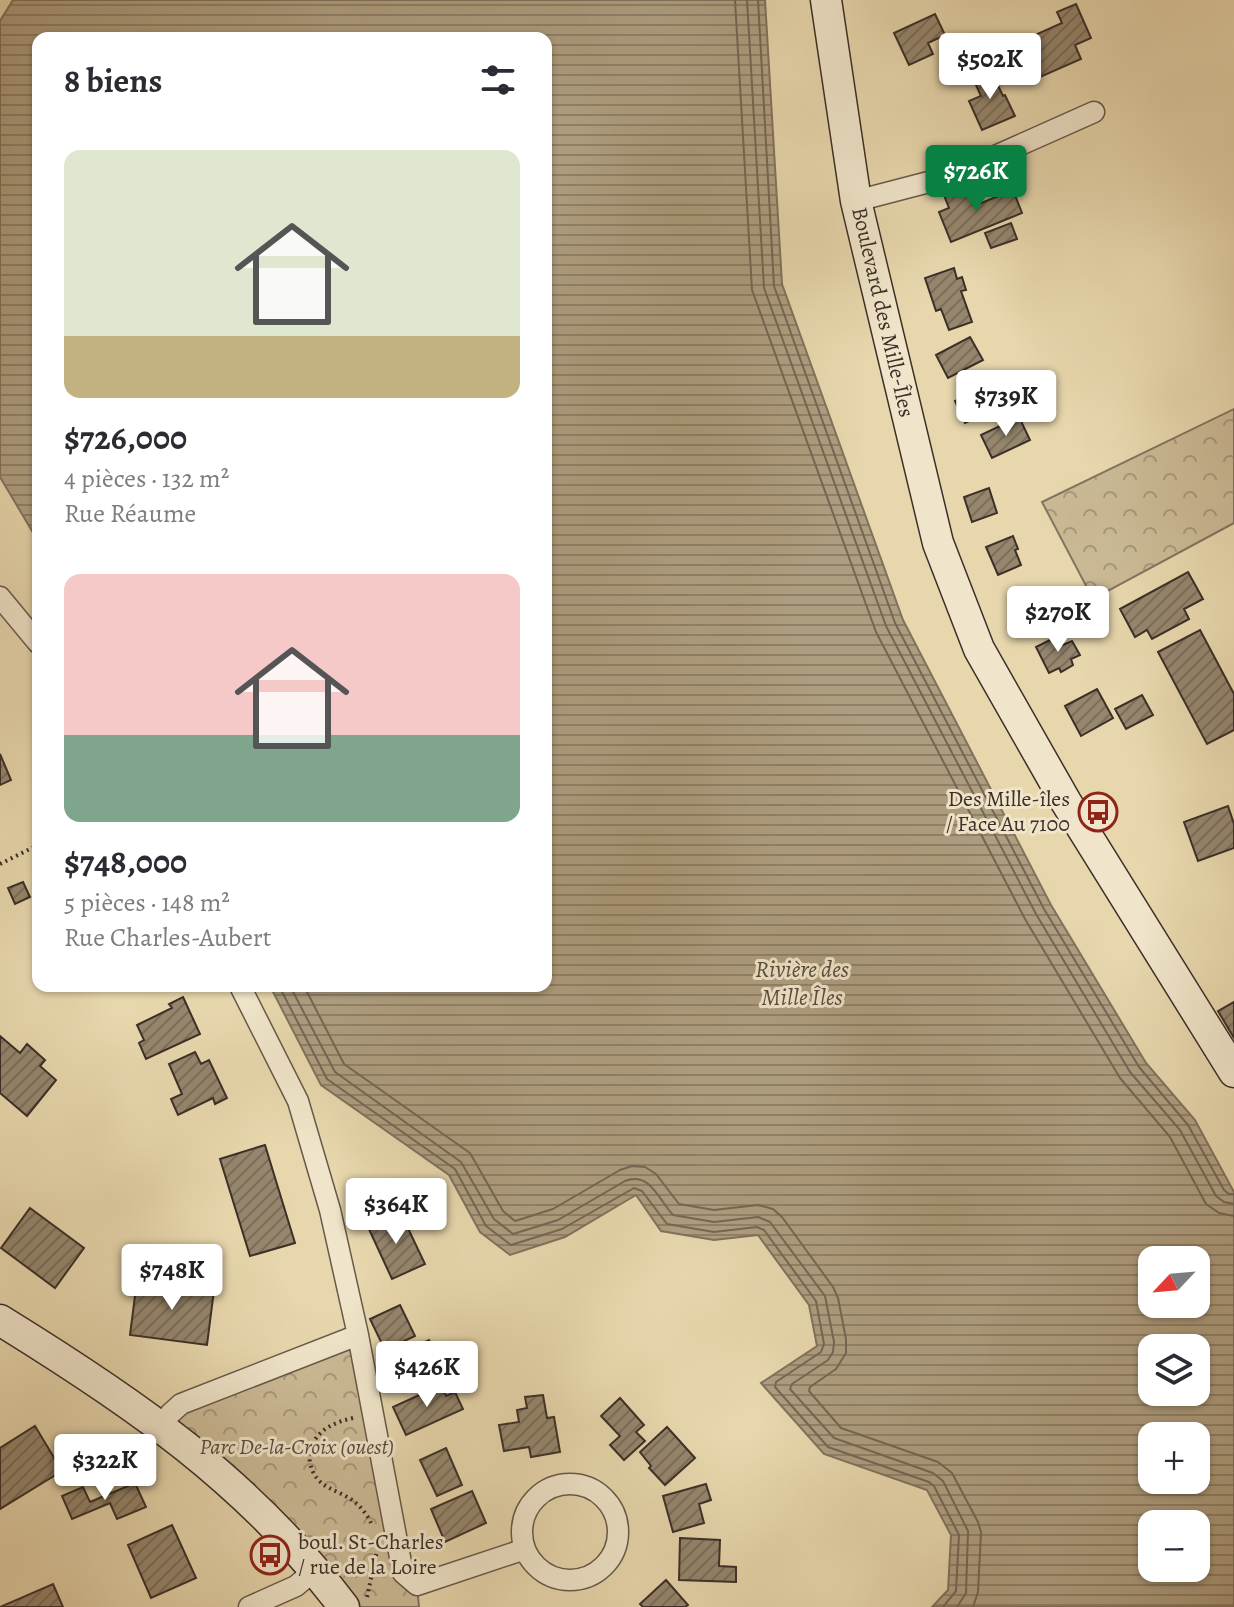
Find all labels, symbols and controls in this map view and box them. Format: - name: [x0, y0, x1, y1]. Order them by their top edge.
- pin: $502K: [934, 33, 1046, 101]
- text: $502K: [957, 41, 1023, 76]
- text: 8 biens: [64, 57, 162, 104]
- icon: filters: [476, 58, 520, 102]
- pin: $726K: [920, 145, 1032, 213]
- text: $726K: [943, 153, 1009, 188]
- icon: home: [220, 202, 364, 346]
- street label: Boulevard des Mille-Îles: [844, 204, 922, 420]
- pin: $739K: [950, 370, 1062, 438]
- text: $739K: [974, 378, 1038, 413]
- text: $726,000: [64, 414, 187, 461]
- text: 4 pièces · 132 m²: [64, 461, 229, 496]
- text: Rue Réaume: [64, 496, 196, 531]
- pin: $270K: [1002, 586, 1114, 654]
- text: $270K: [1025, 594, 1091, 629]
- icon: home: [220, 626, 364, 770]
- place label: Des Mille-îles / Face Au 7100: [946, 784, 1070, 839]
- bus stop icon: Des Mille-îles / Face Au 7100: [1077, 791, 1119, 833]
- text: $748,000: [64, 838, 187, 885]
- text: 5 pièces · 148 m²: [64, 885, 230, 920]
- text: Rue Charles-Aubert: [64, 920, 271, 955]
- water label: Rivière des Mille Îles: [755, 953, 849, 1013]
- pin: $364K: [340, 1178, 452, 1246]
- text: $364K: [364, 1186, 428, 1221]
- pin: $748K: [116, 1244, 228, 1312]
- north arrow: [1138, 1246, 1210, 1318]
- map controls: [1138, 1246, 1210, 1582]
- text: $748K: [139, 1252, 205, 1287]
- button: layers: [1138, 1334, 1210, 1406]
- pin: $426K: [371, 1341, 483, 1409]
- text: $426K: [394, 1349, 460, 1384]
- button: +: [1138, 1422, 1210, 1494]
- park label: Parc De-la-Croix (ouest): [200, 1432, 394, 1462]
- pin: $322K: [49, 1434, 161, 1502]
- text: $322K: [72, 1442, 138, 1477]
- button: −: [1138, 1510, 1210, 1582]
- place label: boul. St-Charles / rue de la Loire: [298, 1527, 444, 1582]
- bus stop icon: boul. St-Charles / rue de la Loire: [249, 1534, 291, 1576]

